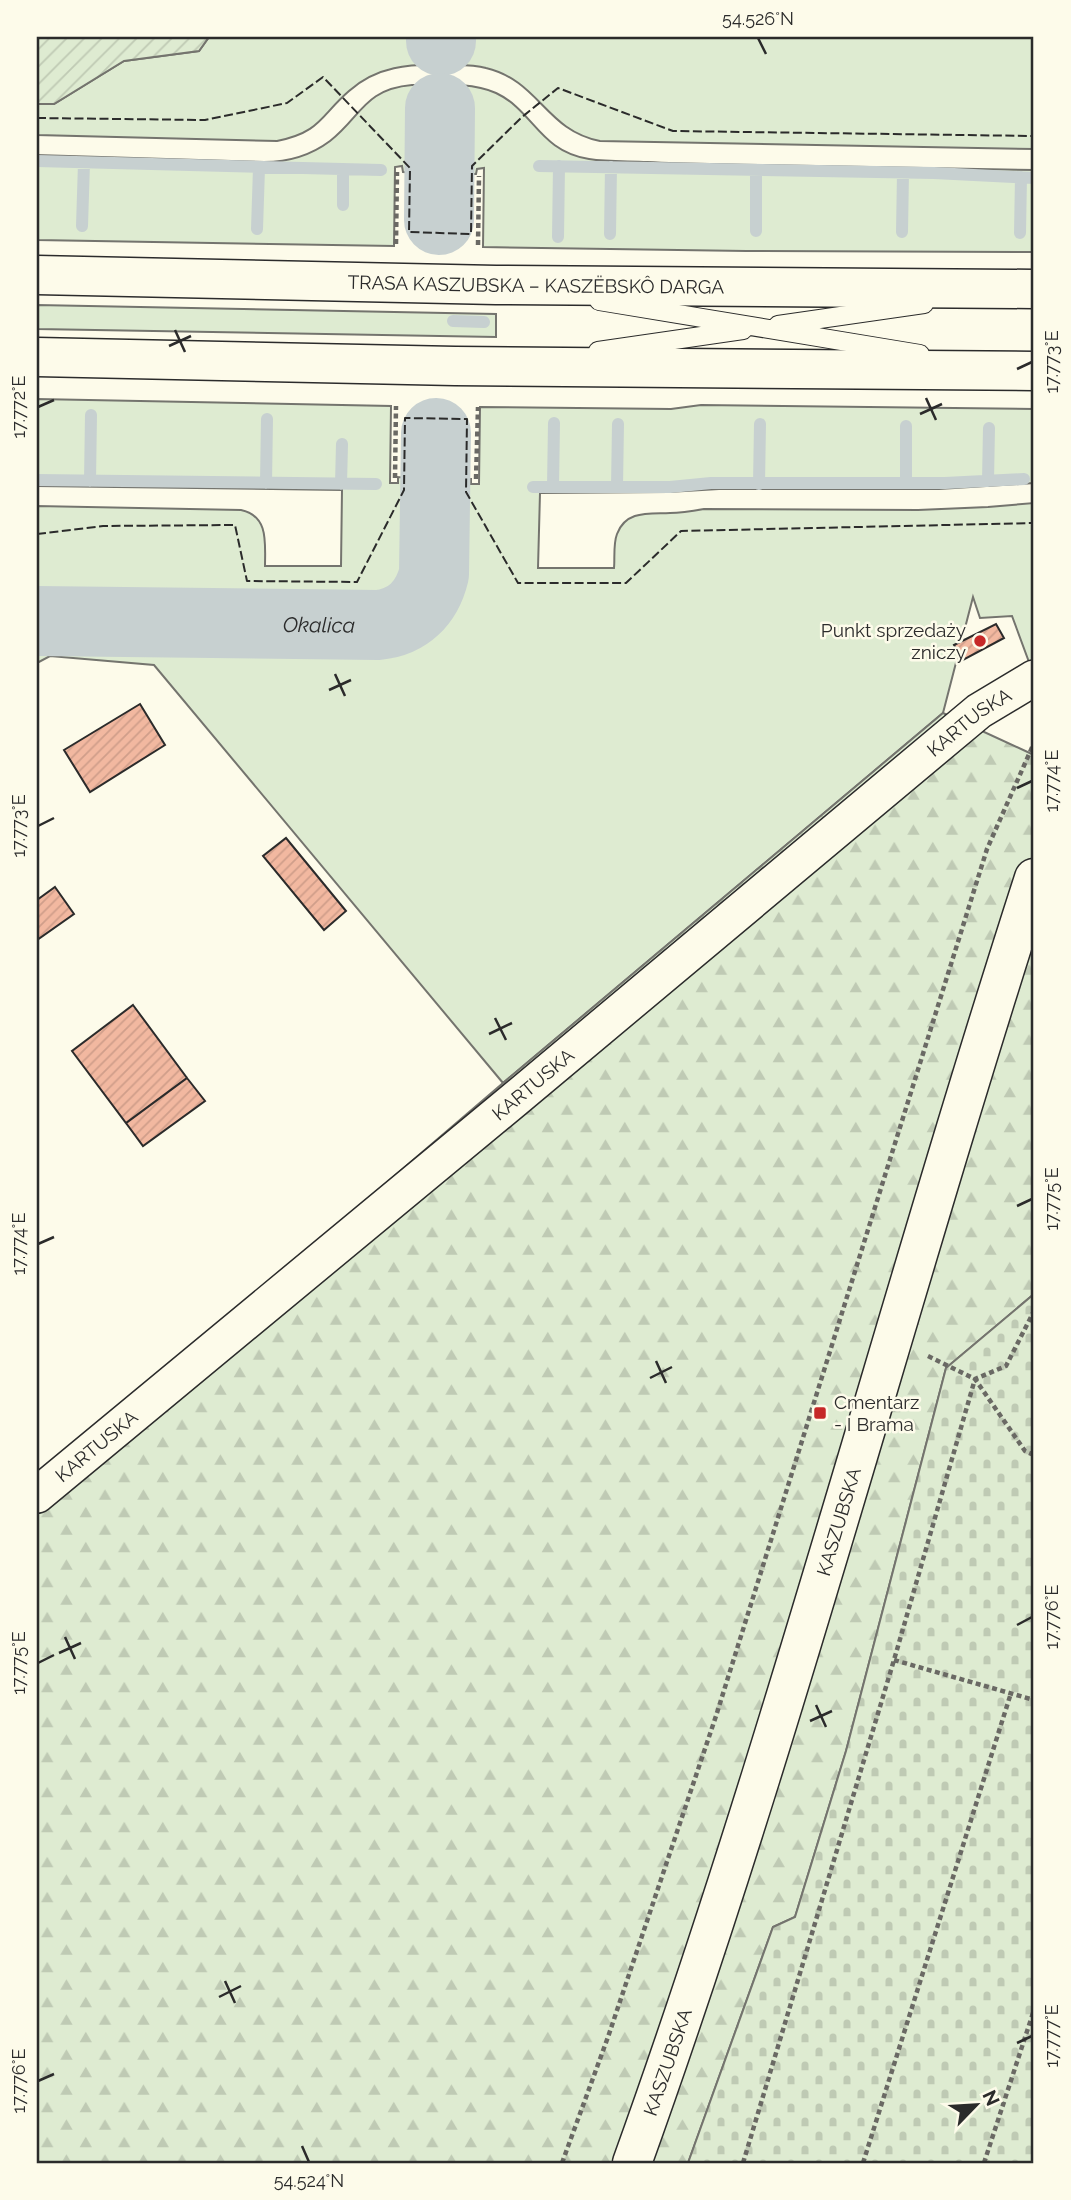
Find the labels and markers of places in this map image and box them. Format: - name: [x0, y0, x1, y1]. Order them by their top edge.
- place label: Punkt sprzedaży zniczy: [821, 619, 966, 663]
- marker: Punkt sprzedaży zniczy: [972, 633, 988, 649]
- place label: Cmentarz - I Brama: [834, 1391, 919, 1435]
- marker: Cmentarz - I Brama: [812, 1405, 828, 1421]

